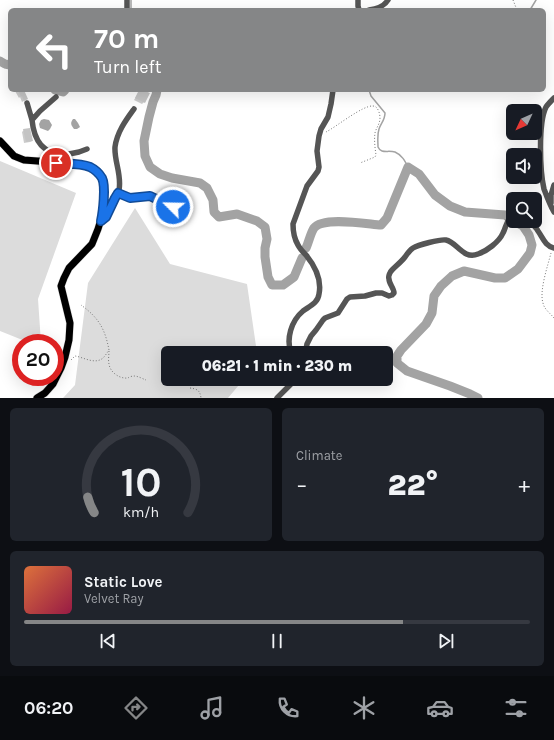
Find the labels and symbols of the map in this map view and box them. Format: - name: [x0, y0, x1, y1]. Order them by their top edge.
- north arrow: [506, 104, 542, 140]
- pin: [39, 146, 73, 180]
- position arrow: [152, 186, 194, 228]
- speed limit sign: 20: [12, 334, 64, 386]

